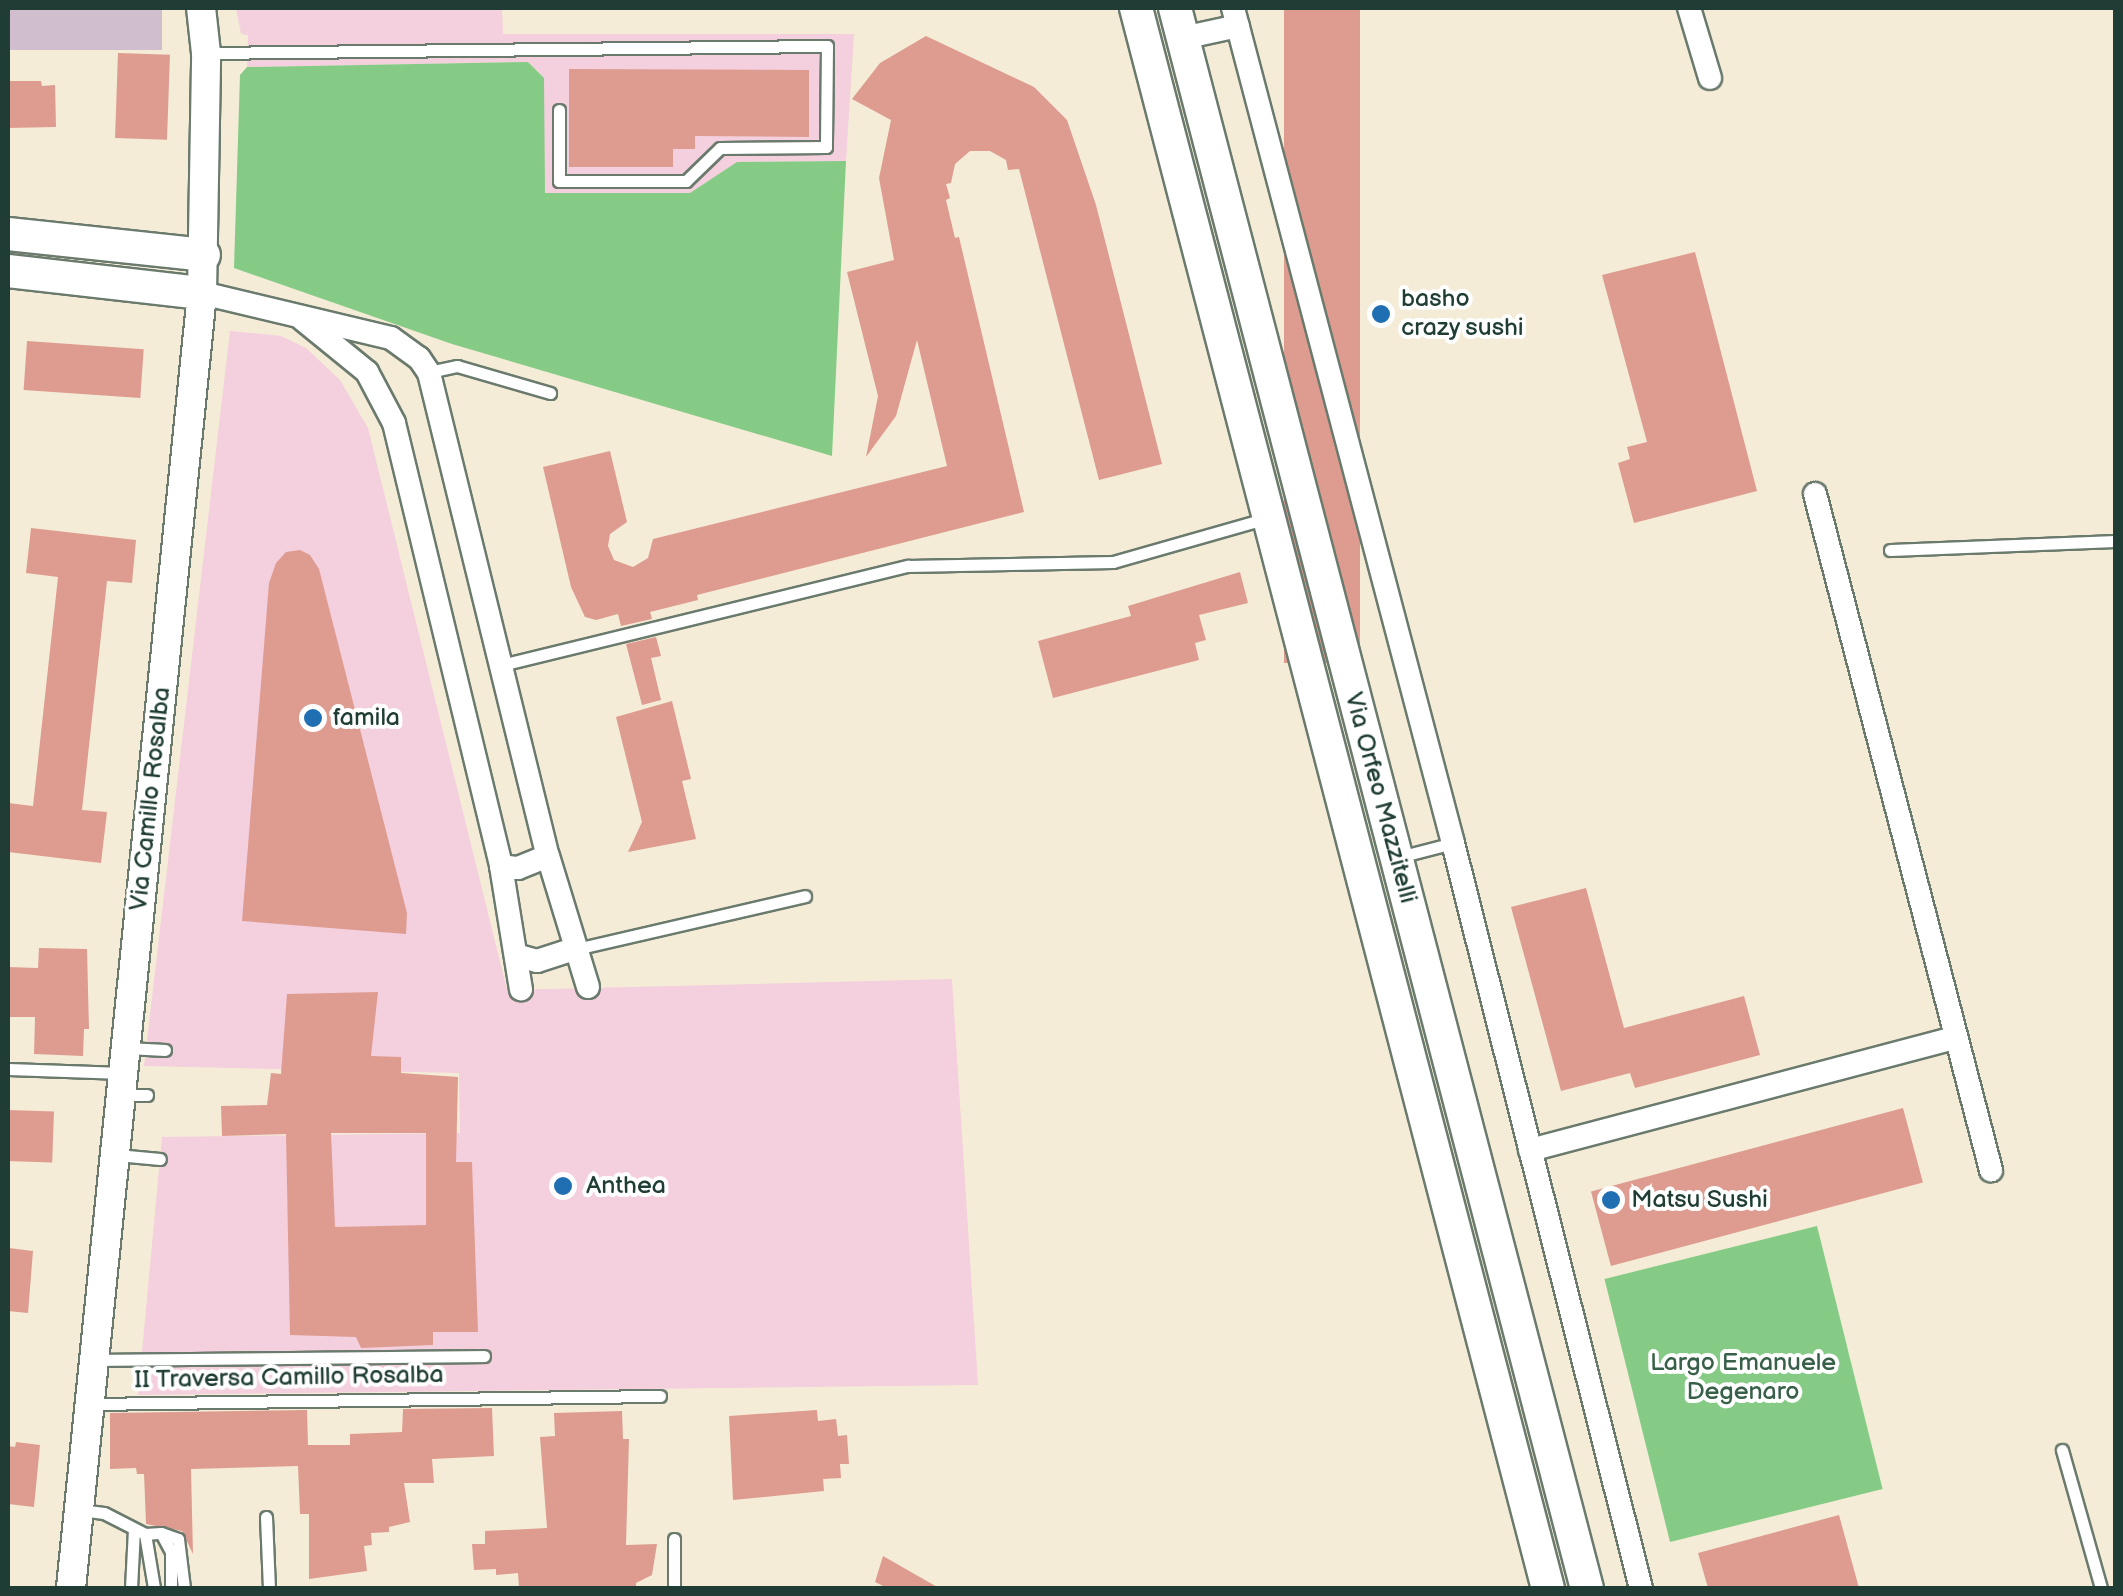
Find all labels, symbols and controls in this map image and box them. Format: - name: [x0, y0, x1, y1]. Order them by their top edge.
- place label: basho crazy sushi: [1401, 285, 1525, 344]
- marker: basho crazy sushi: [1370, 303, 1392, 325]
- street label: Via Camillo Rosalba: [124, 686, 178, 912]
- street label: Via Orfeo Mazzitelli: [1337, 689, 1423, 907]
- place label: famila: [333, 703, 400, 733]
- marker: famila: [302, 707, 324, 729]
- place label: Anthea: [586, 1171, 666, 1201]
- marker: Anthea: [550, 1173, 576, 1199]
- place label: Matsu Sushi: [1631, 1185, 1768, 1215]
- marker: Matsu Sushi: [1600, 1189, 1622, 1211]
- park label: Largo Emanuele Degenaro: [1650, 1349, 1836, 1408]
- street label: II Traversa Camillo Rosalba: [134, 1360, 444, 1396]

